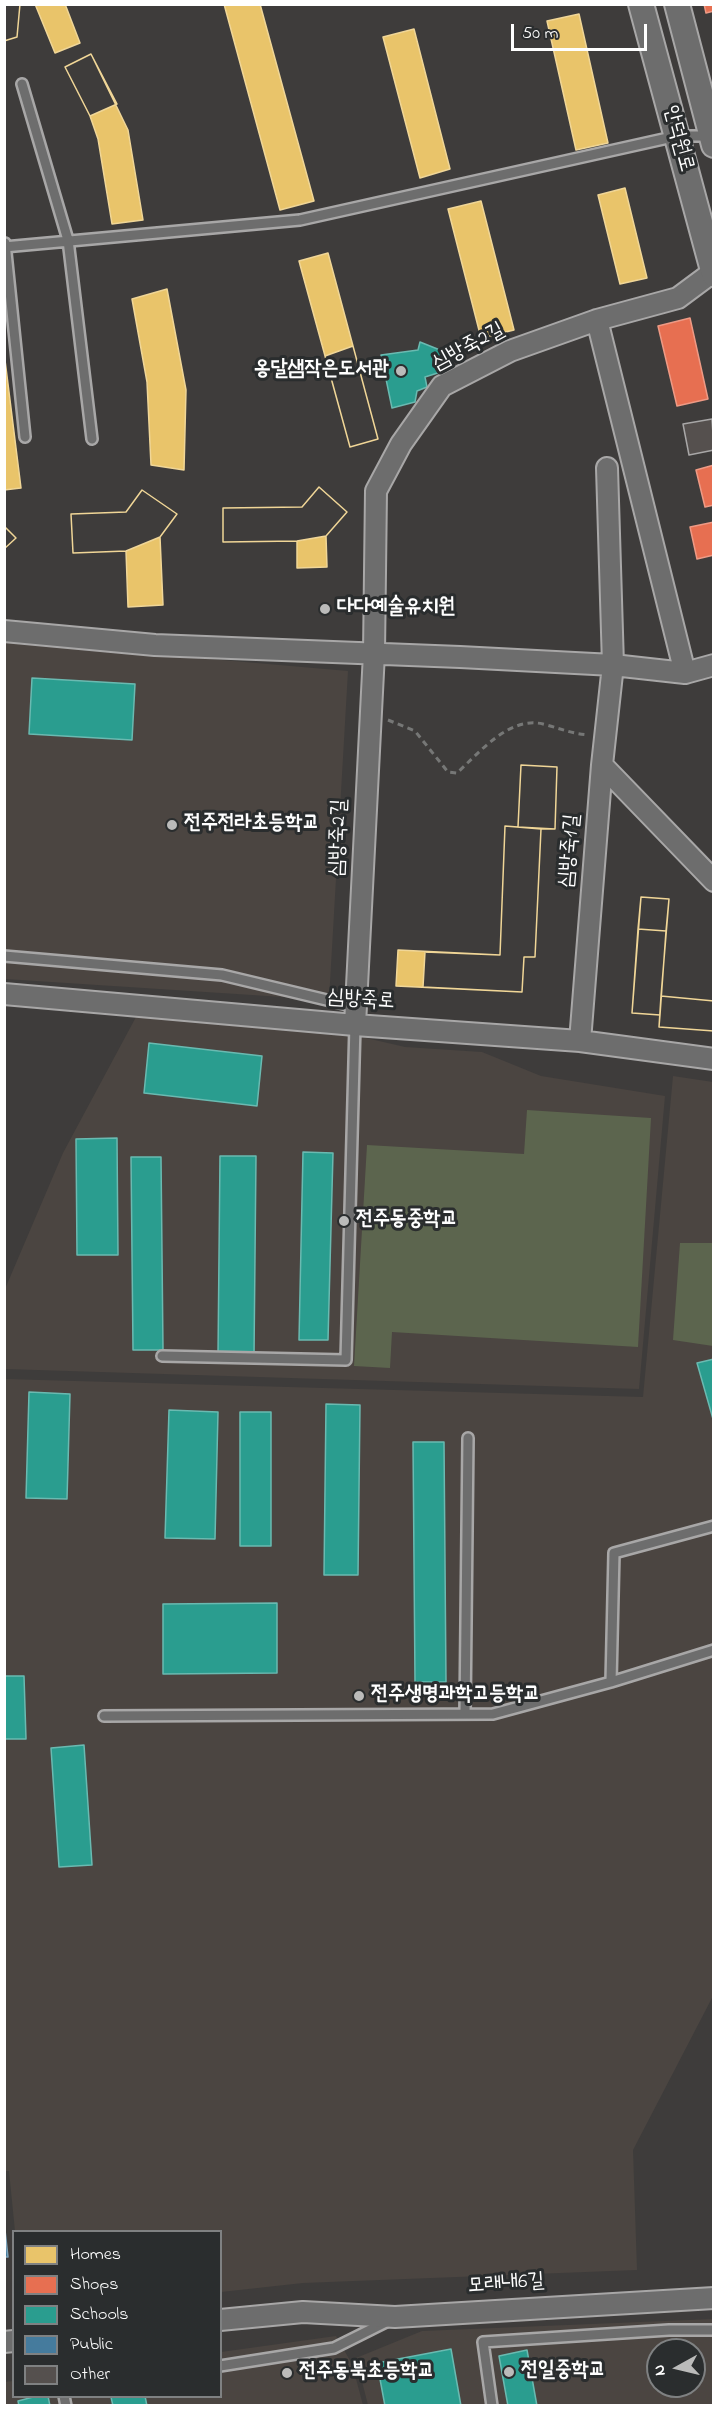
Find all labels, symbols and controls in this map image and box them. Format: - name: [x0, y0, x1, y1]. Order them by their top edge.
- scale bar: [514, 12, 650, 50]
- text: 50 m: [522, 21, 559, 47]
- street label: 안덕원로: [656, 103, 698, 175]
- street label: 심방죽2길: [429, 319, 509, 377]
- place label: 옹달샘작은도서관: [254, 358, 389, 384]
- marker: 옹달샘작은도서관: [394, 364, 408, 378]
- place label: 다다예술유치원: [337, 596, 455, 622]
- marker: 다다예술유치원: [318, 602, 332, 616]
- street label: 심방죽2길: [326, 799, 354, 877]
- place label: 전주전라초등학교: [184, 812, 319, 838]
- street label: 심방죽1길: [555, 813, 587, 889]
- marker: 전주전라초등학교: [165, 818, 179, 832]
- street label: 심방죽로: [326, 986, 396, 1016]
- place label: 전주동중학교: [356, 1208, 457, 1234]
- marker: 전주동중학교: [337, 1214, 351, 1228]
- place label: 전주생명과학고등학교: [371, 1683, 540, 1709]
- marker: 전주생명과학고등학교: [352, 1689, 366, 1703]
- legend: [12, 2230, 222, 2398]
- text: Homes: [70, 2242, 121, 2268]
- street label: 모래내6길: [467, 2270, 545, 2300]
- text: Shops: [70, 2272, 118, 2298]
- text: Schools: [70, 2302, 128, 2328]
- text: Public: [70, 2332, 113, 2358]
- north arrow: [646, 2338, 706, 2398]
- place label: 전일중학교: [521, 2359, 605, 2385]
- place label: 전주동북초등학교: [299, 2360, 434, 2386]
- text: Other: [70, 2362, 110, 2388]
- text: N: [648, 2363, 673, 2377]
- marker: 전일중학교: [502, 2365, 516, 2379]
- marker: 전주동북초등학교: [280, 2366, 294, 2380]

